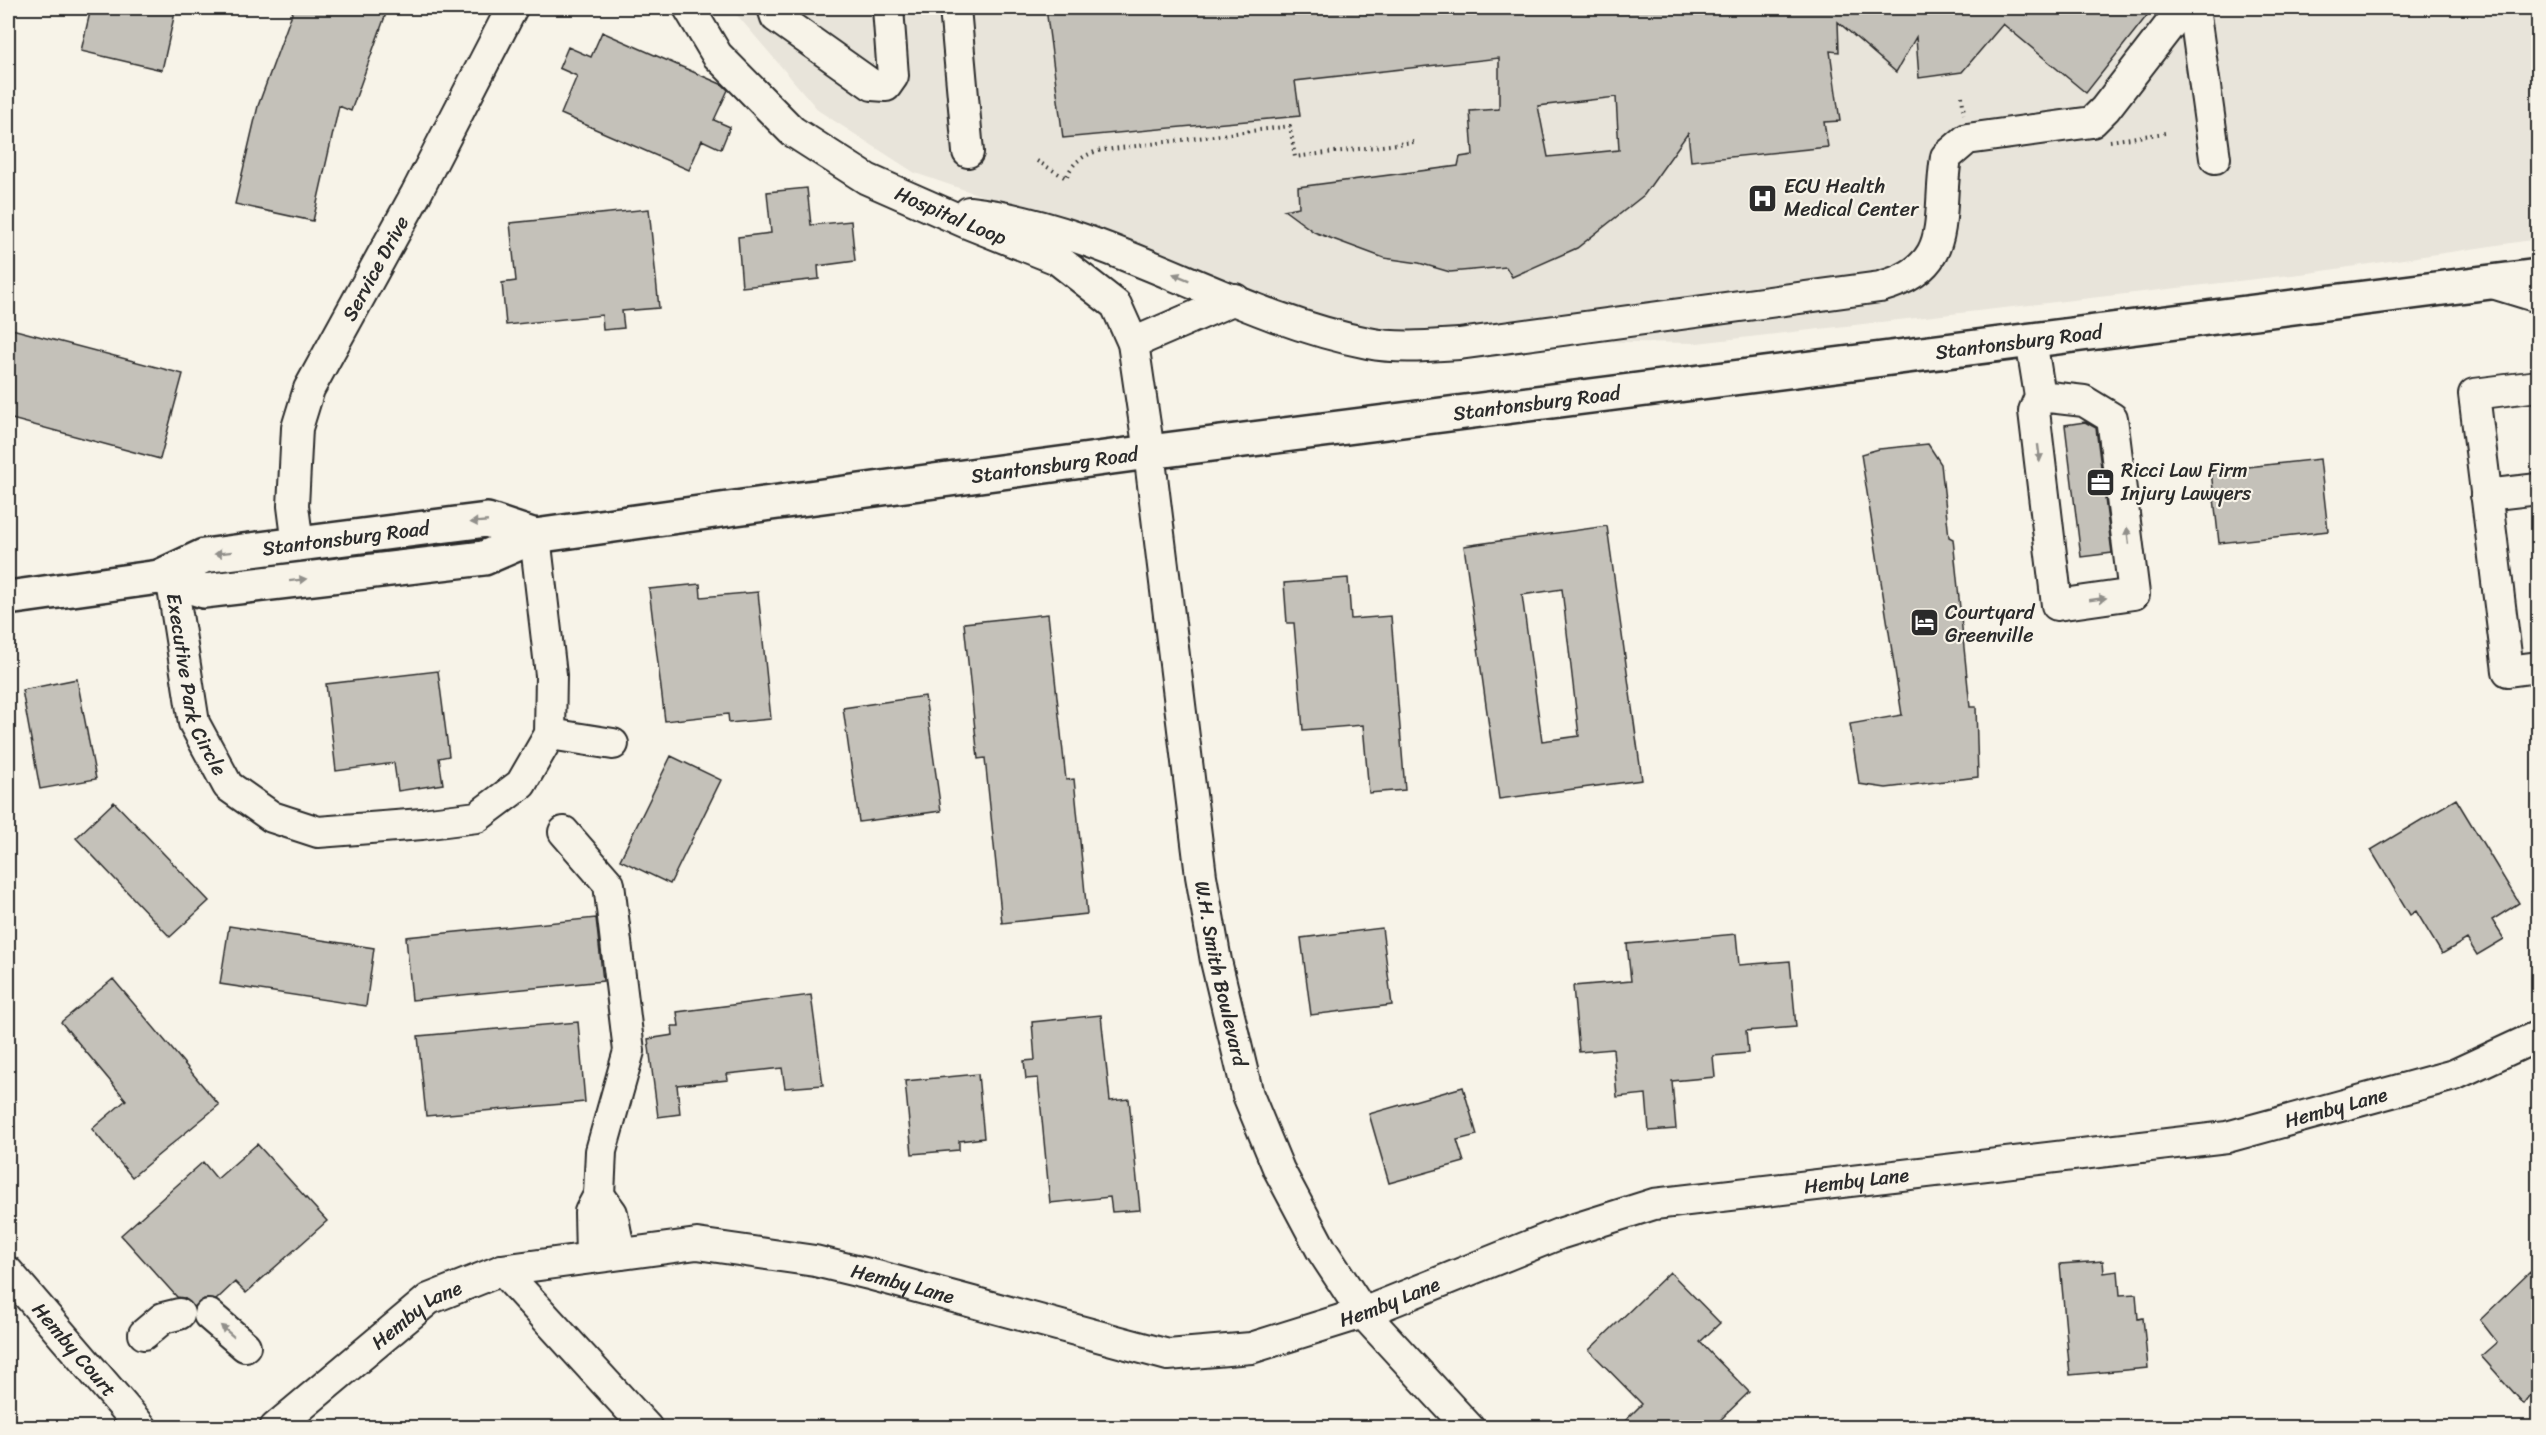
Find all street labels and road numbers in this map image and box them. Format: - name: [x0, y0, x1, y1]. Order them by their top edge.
- street label: Hospital Loop: [889, 176, 1013, 255]
- street label: Service Drive: [332, 209, 419, 327]
- street label: Stantonsburg Road: [1933, 314, 2106, 370]
- street label: Stantonsburg Road: [1451, 375, 1624, 431]
- street label: Stantonsburg Road: [969, 436, 1142, 493]
- street label: Stantonsburg Road: [260, 510, 433, 566]
- street label: Executive Park Circle: [156, 591, 237, 782]
- street label: W.H. Smith Boulevard: [1185, 878, 1258, 1071]
- street label: Hemby Lane: [2280, 1076, 2392, 1138]
- street label: Hemby Lane: [1802, 1157, 1911, 1204]
- street label: Hemby Lane: [848, 1253, 959, 1314]
- street label: Hemby Lane: [1335, 1266, 1445, 1337]
- street label: Hemby Lane: [363, 1270, 467, 1358]
- street label: Hemby Court: [23, 1294, 126, 1405]

